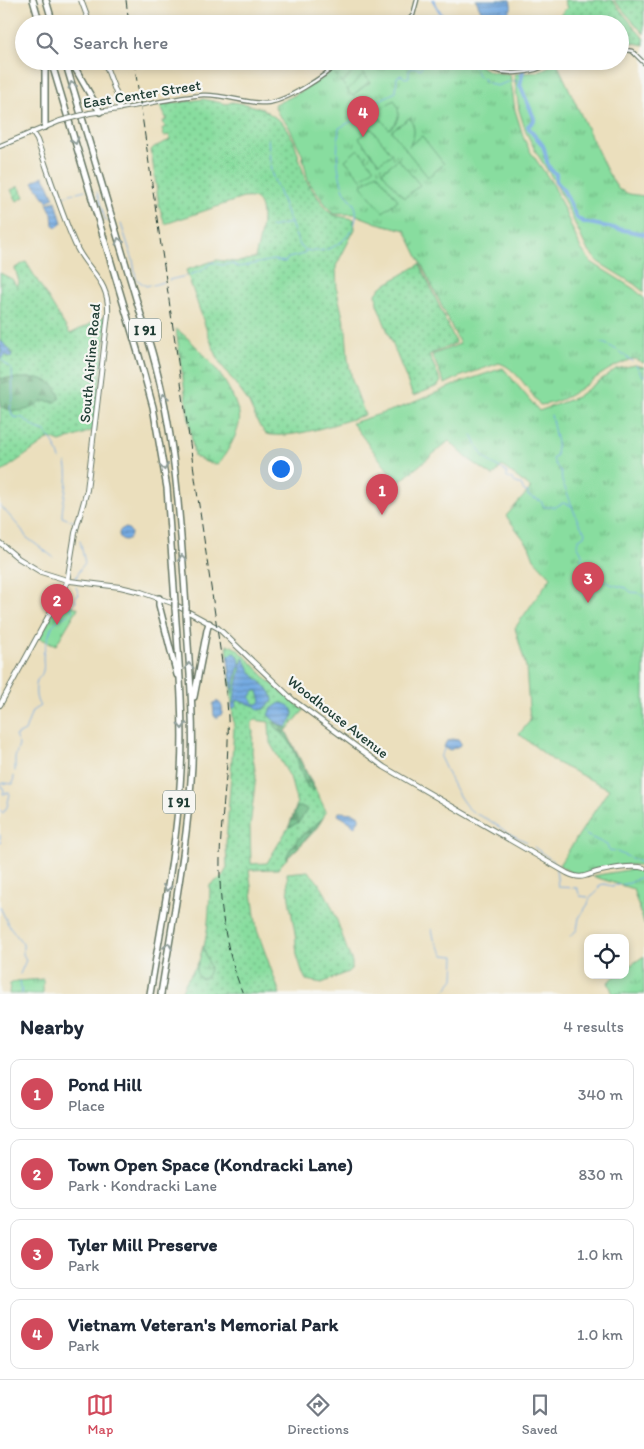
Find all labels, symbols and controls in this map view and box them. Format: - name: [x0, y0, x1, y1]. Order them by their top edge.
- search box: [15, 15, 629, 70]
- icon: search: [33, 29, 61, 57]
- text: Search here: [73, 31, 168, 54]
- street label: East Center Street: [82, 76, 202, 112]
- one-way arrow: [67, 82, 77, 90]
- pin: 4: [347, 96, 379, 137]
- one-way arrow: [70, 137, 80, 145]
- one-way arrow: [114, 237, 124, 246]
- street label: South Airline Road: [76, 303, 104, 423]
- road number: I 91: [129, 318, 161, 342]
- one-way arrow: [159, 393, 170, 402]
- your location: [268, 456, 294, 482]
- one-way arrow: [158, 463, 169, 471]
- pin: 1: [366, 474, 398, 515]
- one-way arrow: [177, 554, 188, 562]
- pin: 3: [572, 562, 604, 603]
- pin: 2: [41, 584, 73, 625]
- one-way arrow: [184, 662, 195, 670]
- street label: Woodhouse Avenue: [284, 672, 392, 762]
- one-way arrow: [177, 722, 187, 730]
- road number: I 91: [163, 790, 195, 814]
- one-way arrow: [162, 883, 172, 892]
- map controls: [584, 934, 629, 979]
- button: locate: [584, 934, 629, 979]
- one-way arrow: [163, 941, 173, 950]
- text: Nearby: [20, 1014, 84, 1039]
- text: 4 results: [563, 1017, 624, 1036]
- text: Pond Hill: [68, 1073, 142, 1096]
- text: 1: [33, 1085, 41, 1104]
- text: 340 m: [578, 1085, 623, 1104]
- text: Place: [68, 1096, 105, 1115]
- text: Town Open Space (Kondracki Lane): [68, 1153, 353, 1176]
- text: 2: [33, 1165, 41, 1184]
- text: 830 m: [579, 1165, 623, 1184]
- text: Park · Kondracki Lane: [68, 1176, 217, 1195]
- text: Tyler Mill Preserve: [68, 1233, 217, 1256]
- text: 3: [33, 1245, 41, 1264]
- text: 1.0 km: [577, 1245, 623, 1264]
- text: Park: [68, 1256, 99, 1275]
- text: Vietnam Veteran's Memorial Park: [68, 1313, 338, 1336]
- text: 4: [32, 1325, 42, 1344]
- text: 1.0 km: [577, 1325, 623, 1344]
- text: Park: [68, 1336, 99, 1355]
- tab: Map: [86, 1391, 114, 1438]
- tab: Directions: [287, 1391, 349, 1438]
- tab: Saved: [522, 1391, 558, 1438]

